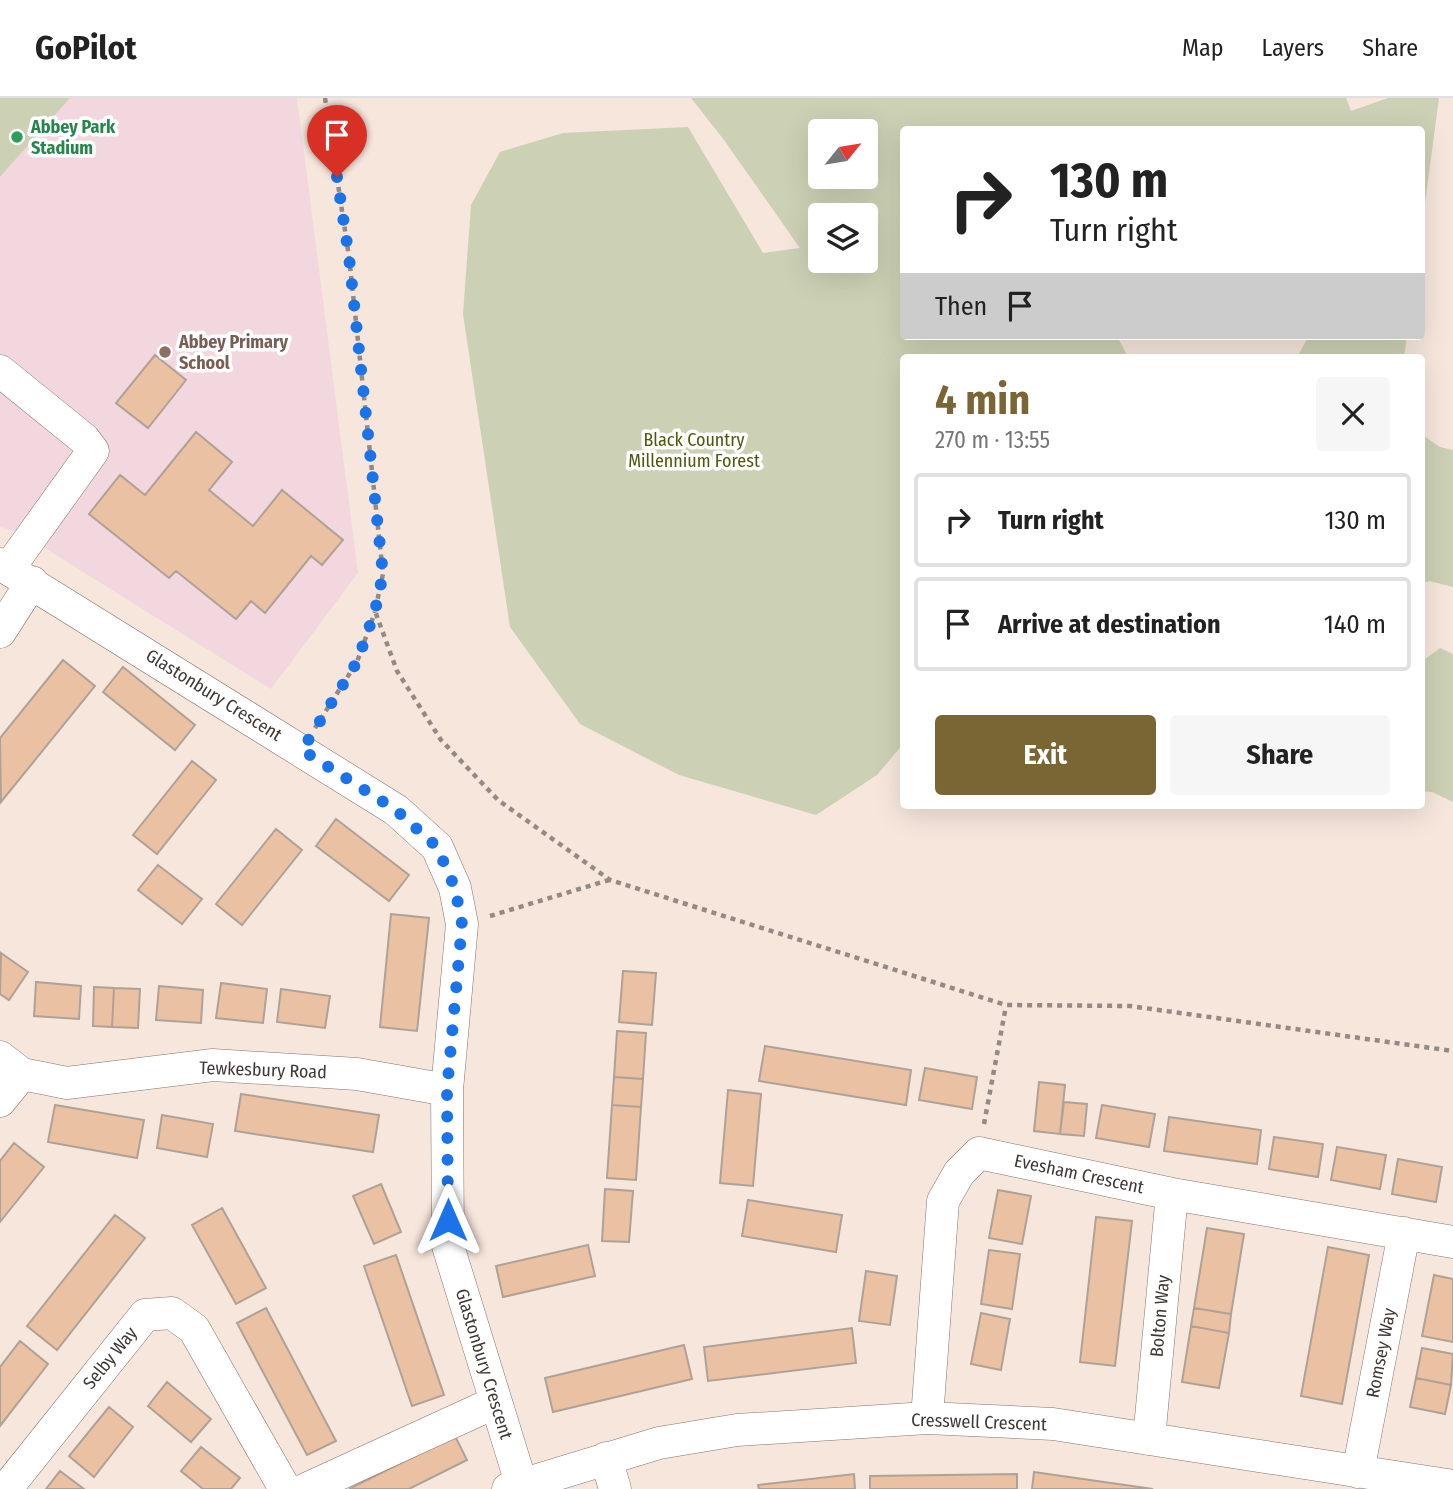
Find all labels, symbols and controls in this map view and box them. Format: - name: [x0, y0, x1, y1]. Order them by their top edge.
- text: GoPilot: [35, 28, 137, 68]
- text: Map: [1182, 34, 1224, 62]
- text: Layers: [1262, 34, 1324, 62]
- text: Share: [1362, 34, 1418, 62]
- pin: [307, 105, 367, 177]
- place label: Abbey Park Stadium: [30, 116, 116, 159]
- icon: arrive: [318, 116, 356, 154]
- north arrow: [808, 119, 878, 189]
- map controls: [808, 119, 878, 273]
- marker: Abbey Park Stadium: [9, 129, 25, 145]
- text: 130 m: [1050, 151, 1168, 210]
- icon: right: [935, 154, 1026, 245]
- button: layers: [808, 203, 878, 273]
- text: Turn right: [1050, 211, 1177, 249]
- icon: arrive: [1001, 287, 1039, 325]
- text: Then: [935, 291, 987, 322]
- place label: Abbey Primary School: [178, 331, 289, 374]
- marker: Abbey Primary School: [157, 344, 173, 360]
- text: 4 min: [935, 375, 1030, 425]
- button: close: [1316, 377, 1390, 451]
- text: 270 m · 13:55: [935, 426, 1050, 454]
- park label: Black Country Millennium Forest: [628, 429, 760, 472]
- icon: right: [939, 501, 977, 539]
- text: Turn right: [998, 505, 1104, 536]
- text: 130 m: [1324, 505, 1386, 536]
- icon: arrive: [939, 605, 977, 643]
- text: Arrive at destination: [998, 609, 1221, 640]
- text: 140 m: [1324, 609, 1386, 640]
- street label: Glastonbury Crescent: [142, 644, 286, 746]
- button: Exit: [935, 715, 1156, 795]
- button: Share: [1170, 715, 1390, 795]
- street label: Tewkesbury Road: [199, 1057, 327, 1083]
- street label: Evesham Crescent: [1012, 1150, 1146, 1198]
- position arrow: [411, 1183, 485, 1257]
- street label: Bolton Way: [1145, 1274, 1175, 1358]
- street label: Glastonbury Crescent: [451, 1286, 517, 1442]
- street label: Romsey Way: [1362, 1306, 1400, 1400]
- street label: Selby Way: [78, 1322, 142, 1394]
- street label: Cresswell Crescent: [911, 1409, 1047, 1435]

